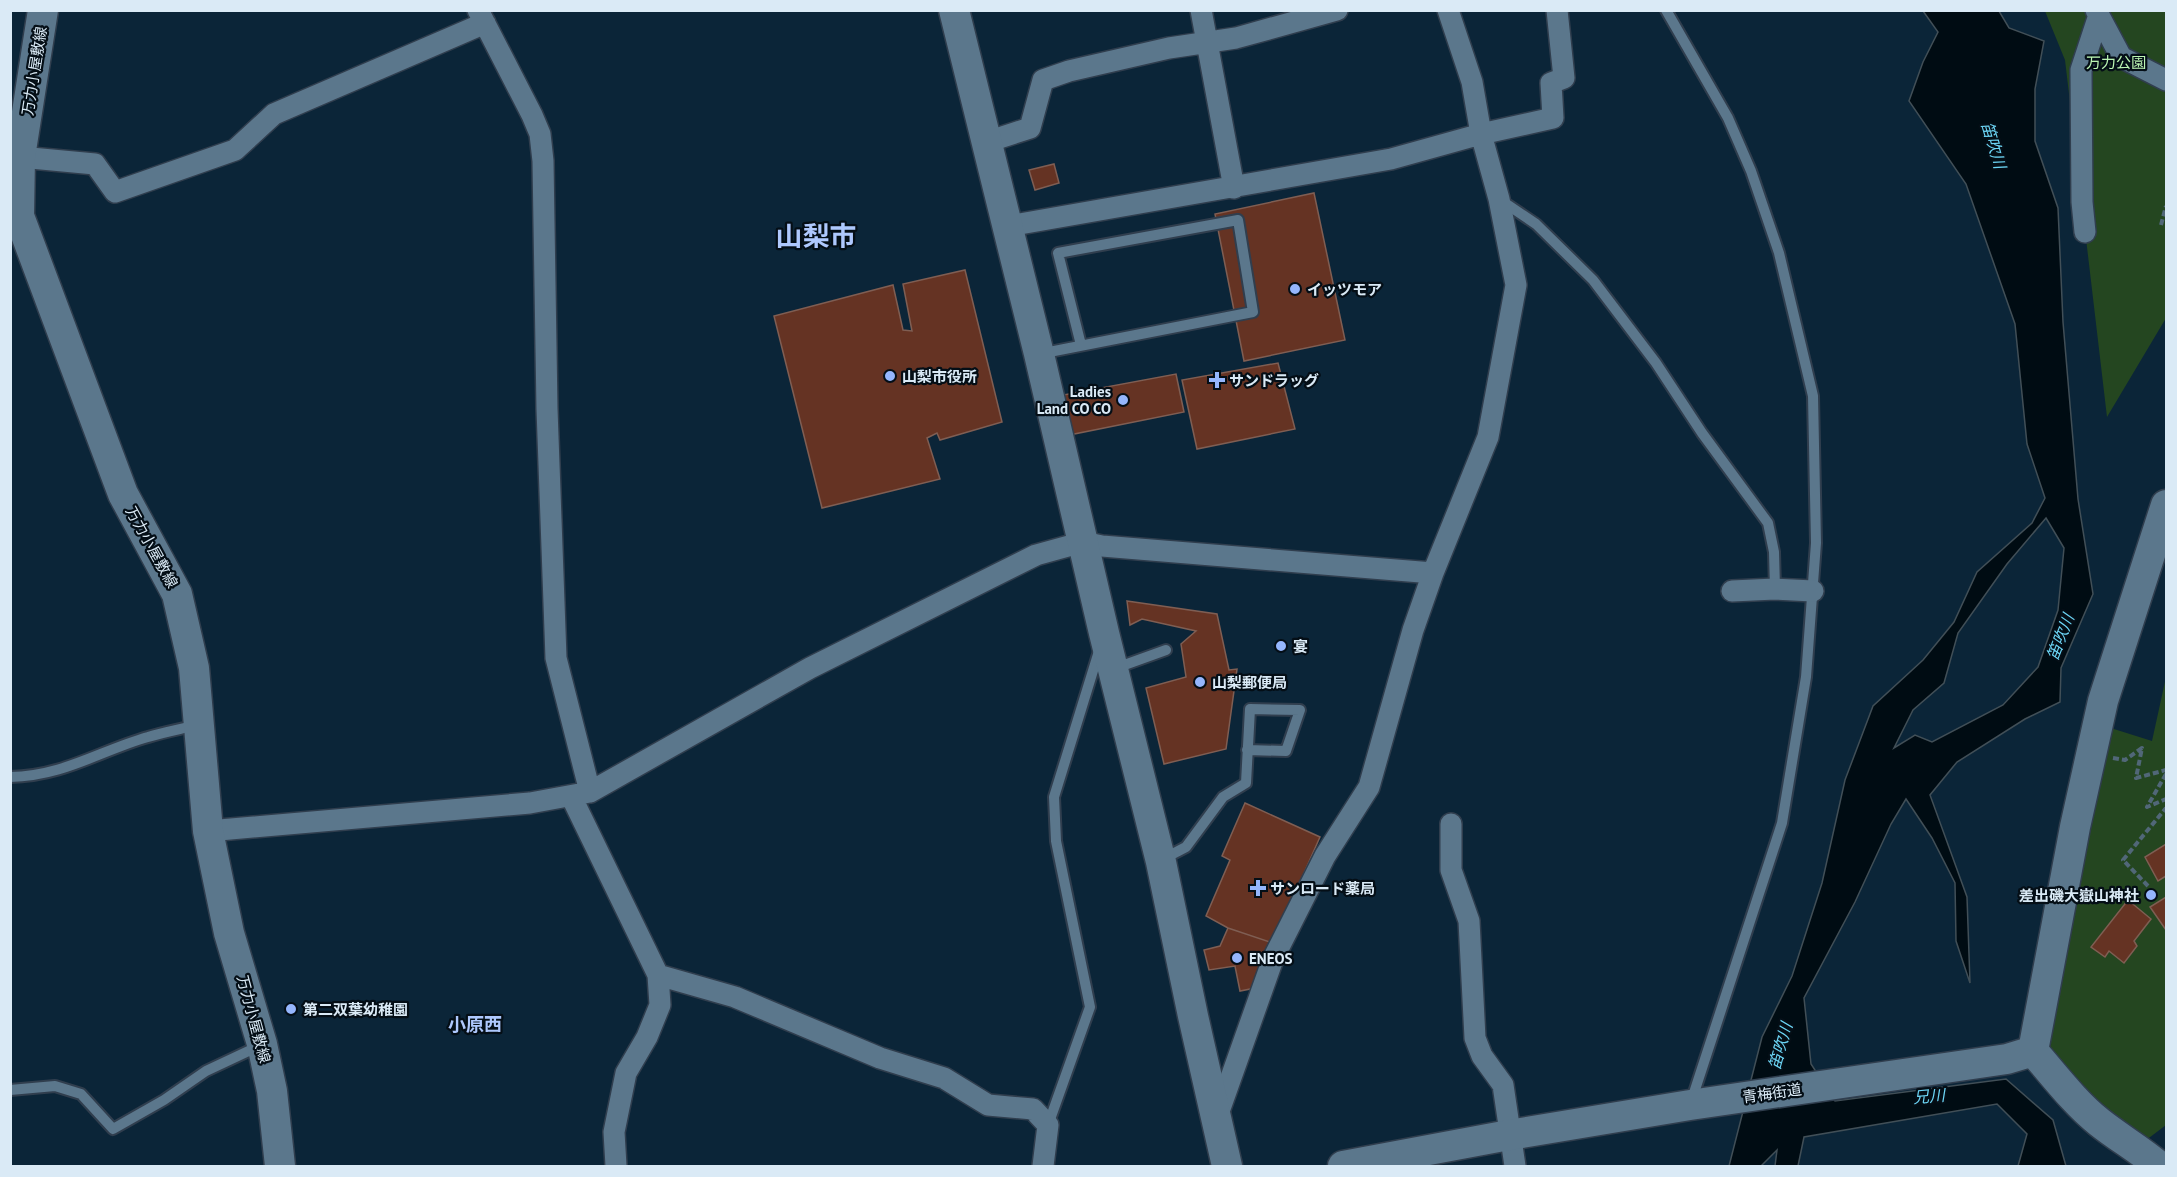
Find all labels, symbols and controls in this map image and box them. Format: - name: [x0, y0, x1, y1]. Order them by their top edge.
- street label: 万力小屋敷線: [18, 25, 50, 117]
- park label: 万力公園: [2086, 53, 2146, 72]
- water label: 笛吹川: [1977, 119, 2011, 173]
- district label: 山梨市: [776, 219, 857, 253]
- place label: イッツモア: [1307, 280, 1382, 299]
- marker: イッツモア: [1288, 282, 1302, 296]
- place label: 山梨市役所: [902, 367, 977, 386]
- marker: 山梨市役所: [883, 369, 897, 383]
- place label: サンドラッグ: [1229, 371, 1319, 390]
- marker: サンドラッグ: [1210, 373, 1224, 387]
- place label: Ladies Land CO CO: [1037, 382, 1111, 418]
- marker: Ladies Land CO CO: [1116, 393, 1130, 407]
- street label: 万力小屋敷線: [122, 503, 182, 591]
- water label: 笛吹川: [2042, 609, 2079, 663]
- place label: 宴: [1293, 637, 1308, 656]
- marker: 宴: [1274, 639, 1288, 653]
- place label: 山梨郵便局: [1212, 673, 1287, 692]
- marker: 山梨郵便局: [1193, 675, 1207, 689]
- place label: サンロード薬局: [1270, 879, 1375, 898]
- marker: サンロード薬局: [1251, 881, 1265, 895]
- place label: 差出磯大嶽山神社: [2019, 886, 2139, 905]
- marker: 差出磯大嶽山神社: [2144, 888, 2158, 902]
- place label: ENEOS: [1249, 949, 1293, 968]
- marker: ENEOS: [1230, 951, 1244, 965]
- street label: 万力小屋敷線: [233, 973, 275, 1065]
- place label: 第二双葉幼稚園: [303, 1000, 408, 1019]
- marker: 第二双葉幼稚園: [284, 1002, 298, 1016]
- district label: 小原西: [448, 1013, 502, 1036]
- water label: 笛吹川: [1764, 1018, 1797, 1072]
- street label: 青梅街道: [1741, 1079, 1803, 1107]
- water label: 兄川: [1912, 1084, 1948, 1107]

